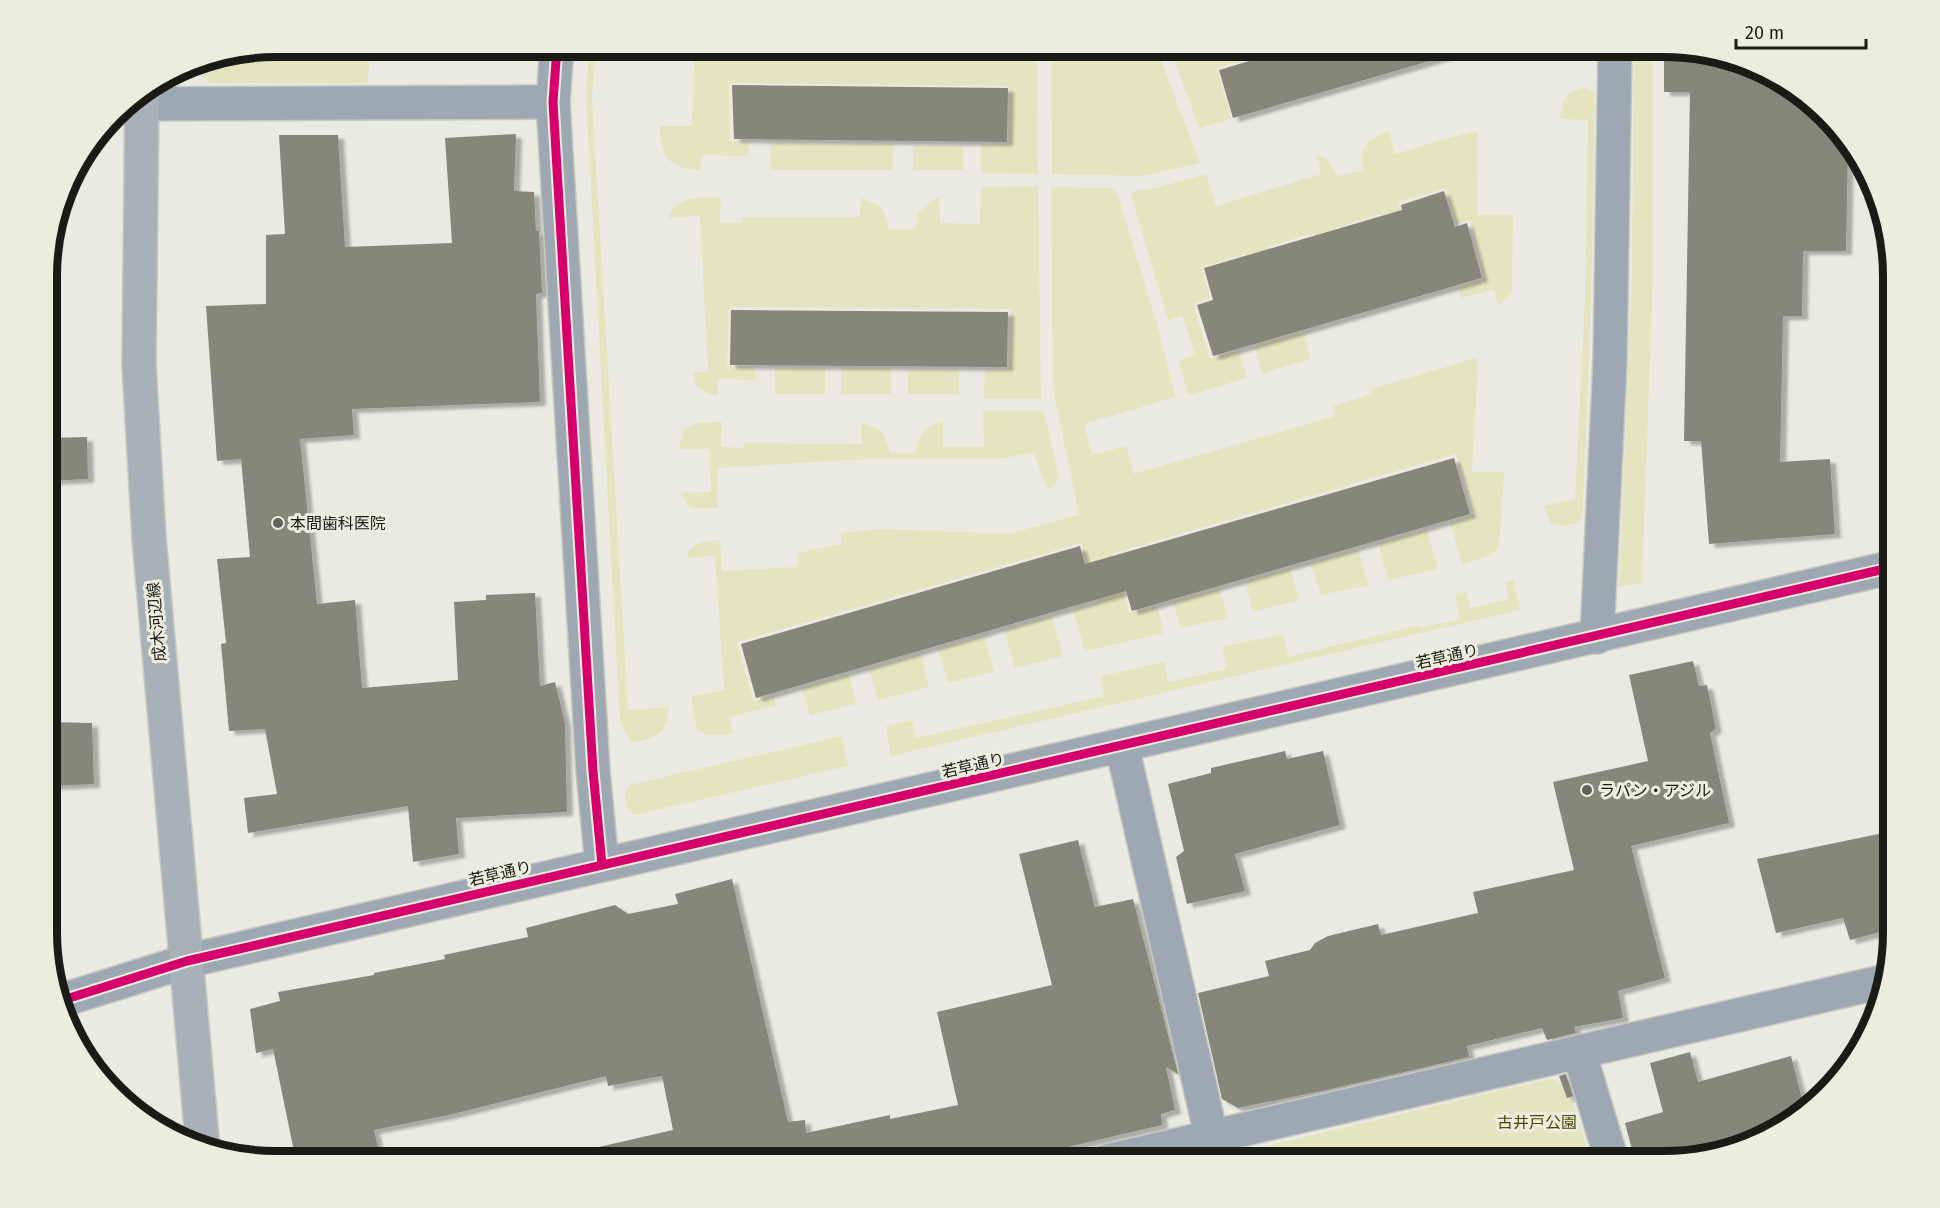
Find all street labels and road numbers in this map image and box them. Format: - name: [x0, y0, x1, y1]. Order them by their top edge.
- street label: 成木河辺線: [144, 581, 169, 663]
- street label: 若草通り: [1414, 640, 1480, 673]
- street label: 若草通り: [940, 749, 1006, 782]
- street label: 若草通り: [467, 857, 533, 890]

